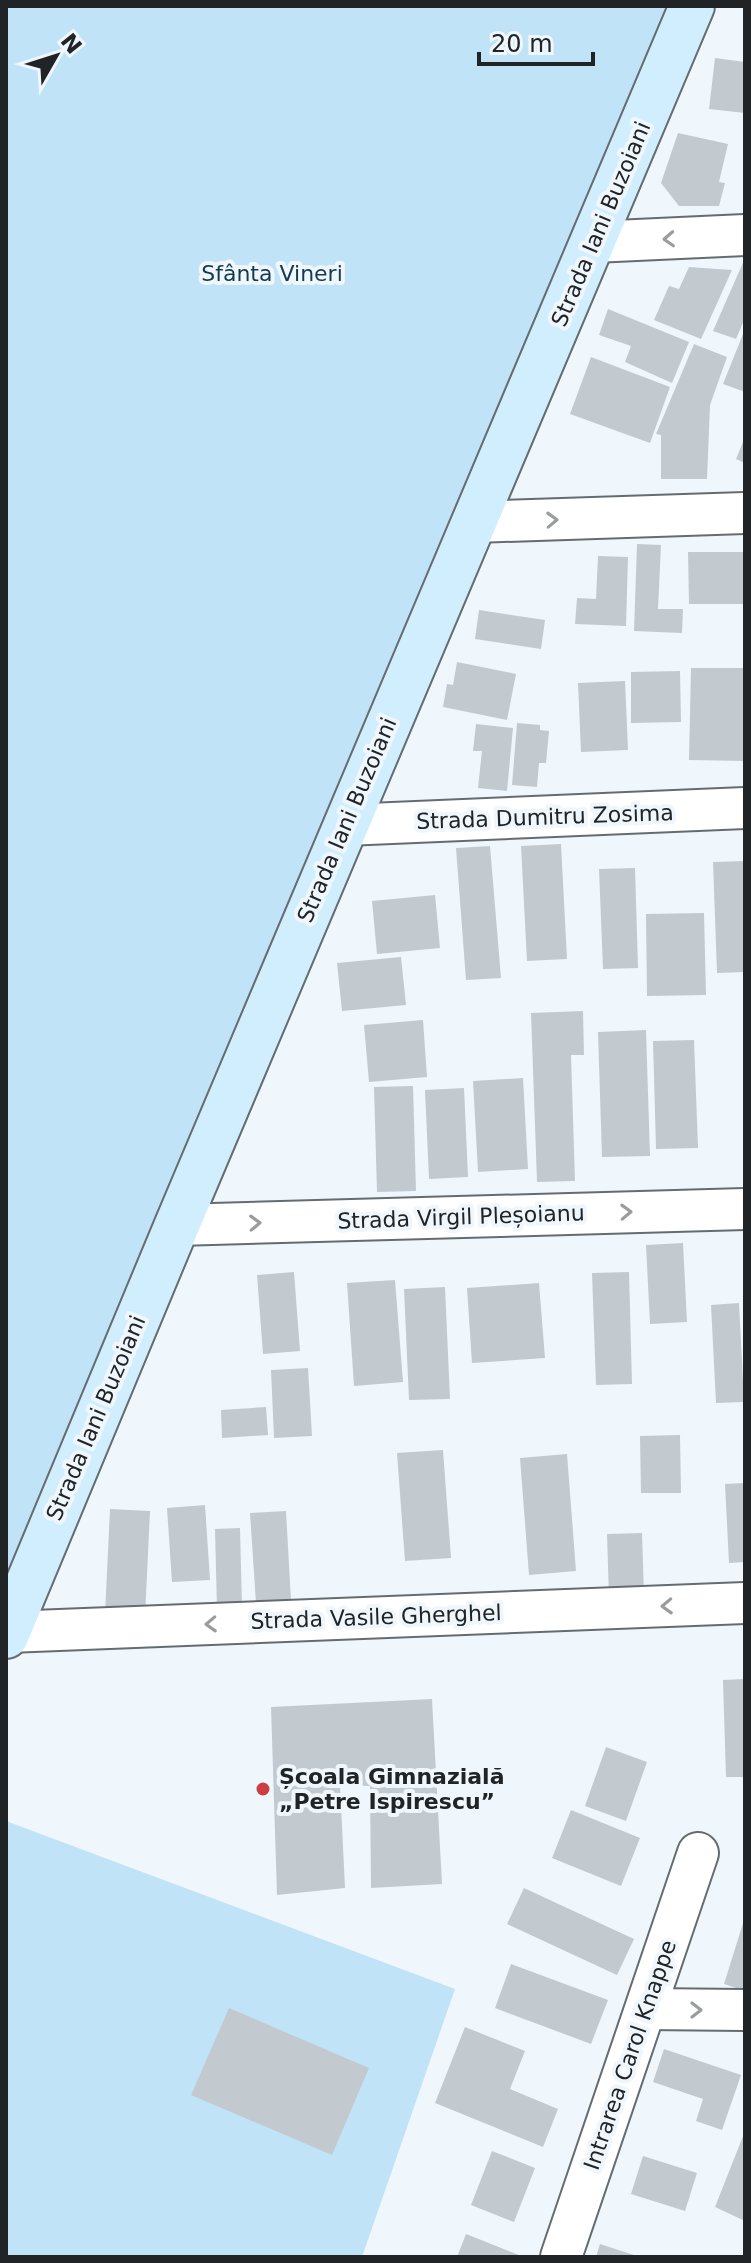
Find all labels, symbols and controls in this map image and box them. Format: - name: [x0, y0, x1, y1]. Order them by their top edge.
- north arrow: [16, 16, 96, 96]
- scale bar: [479, 16, 593, 66]
- text: N: [56, 29, 87, 59]
- text: 20 m: [491, 30, 553, 58]
- street label: Strada Iani Buzoiani: [546, 118, 656, 330]
- one-way arrow: [662, 230, 675, 247]
- park label: Sfânta Vineri: [201, 261, 343, 286]
- one-way arrow: [546, 511, 559, 528]
- street label: Strada Iani Buzoiani: [292, 714, 402, 926]
- street label: Strada Dumitru Zosima: [416, 800, 674, 834]
- street label: Strada Virgil Pleșoianu: [337, 1200, 585, 1234]
- one-way arrow: [620, 1204, 633, 1221]
- one-way arrow: [249, 1215, 262, 1232]
- street label: Strada Iani Buzoiani: [41, 1312, 151, 1524]
- one-way arrow: [660, 1598, 673, 1615]
- street label: Strada Vasile Gherghel: [250, 1600, 502, 1634]
- one-way arrow: [204, 1615, 217, 1632]
- place label: Școala Gimnazială „Petre Ispirescu”: [279, 1764, 505, 1814]
- marker: Școala Gimnazială „Petre Ispirescu”: [254, 1780, 272, 1798]
- street label: Intrarea Carol Knappe: [579, 1937, 681, 2173]
- one-way arrow: [690, 2001, 703, 2019]

